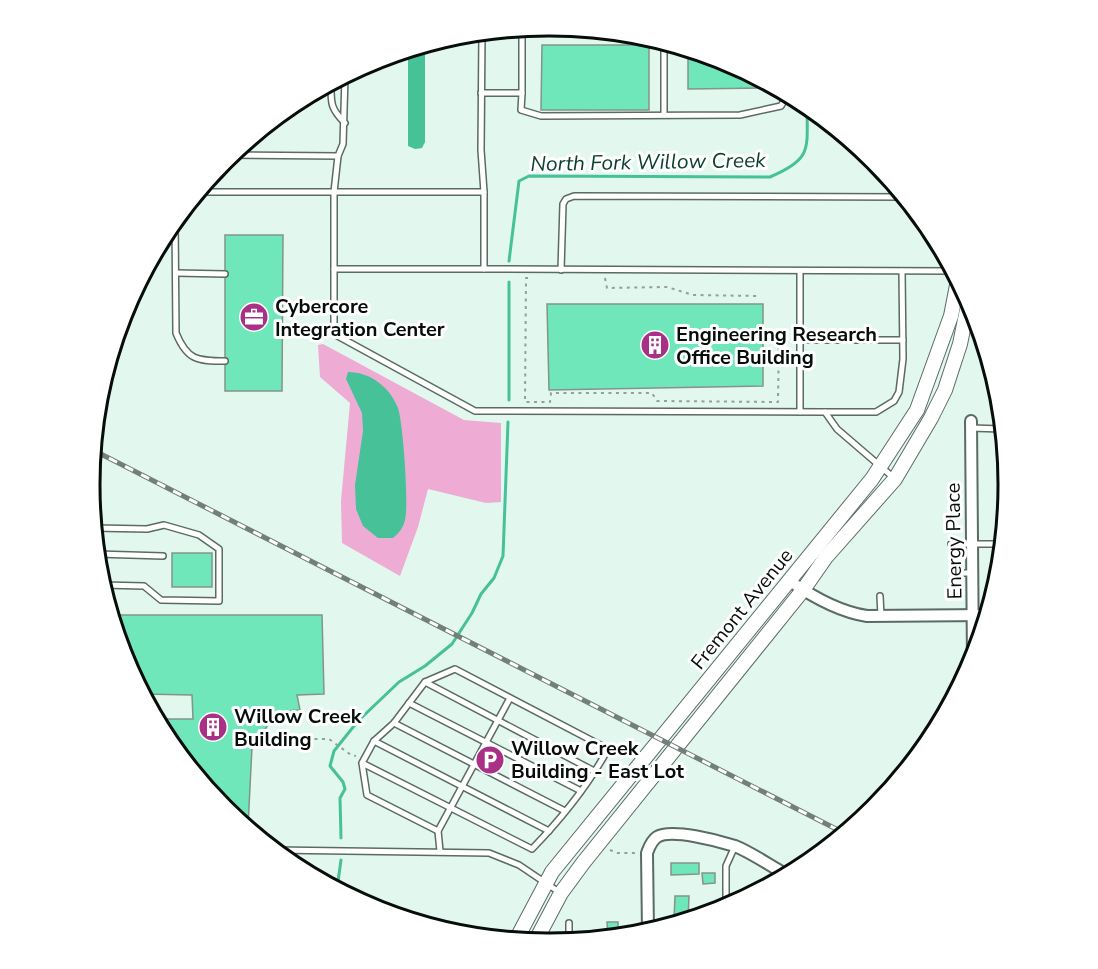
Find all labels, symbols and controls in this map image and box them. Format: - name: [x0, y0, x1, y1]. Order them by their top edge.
- water label: North Fork Willow Creek: [530, 146, 766, 178]
- place label: Cybercore Integration Center: [275, 293, 445, 343]
- office icon: Cybercore Integration Center: [238, 301, 270, 333]
- place label: Engineering Research Office Building: [676, 321, 877, 371]
- building icon: Engineering Research Office Building: [639, 329, 671, 361]
- street label: Energy Place: [939, 482, 969, 600]
- street label: Fremont Avenue: [685, 543, 799, 675]
- place label: Willow Creek Building: [234, 703, 363, 753]
- building icon: Willow Creek Building: [197, 711, 229, 743]
- place label: Willow Creek Building - East Lot: [511, 735, 684, 785]
- parking icon: Willow Creek Building - East Lot: [474, 744, 506, 776]

